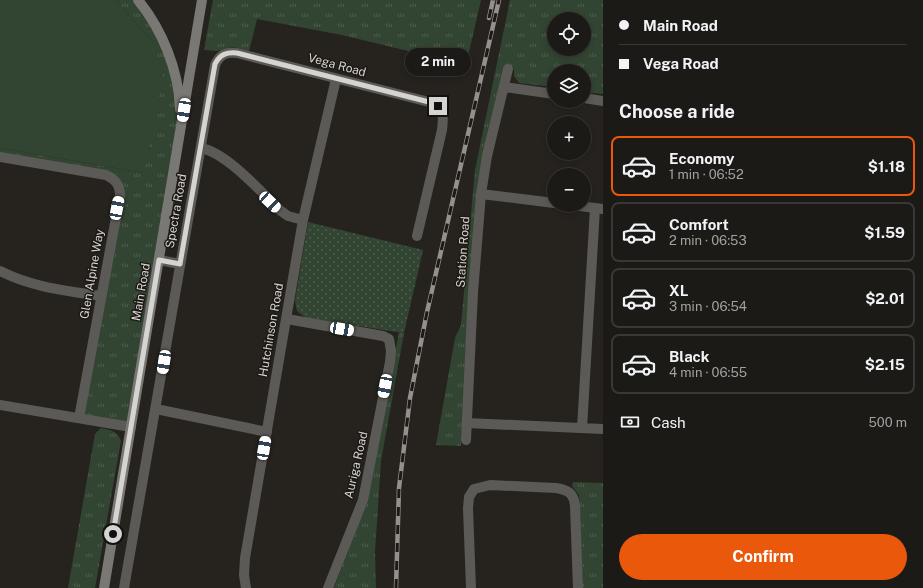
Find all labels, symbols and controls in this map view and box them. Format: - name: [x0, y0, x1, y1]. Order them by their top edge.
- map controls: [547, 12, 591, 212]
- button: locate: [547, 12, 591, 56]
- text: Main Road: [643, 17, 718, 34]
- callout: 2 min: [405, 48, 471, 76]
- street label: Vega Road: [306, 51, 368, 79]
- text: 2 min: [421, 54, 455, 69]
- text: Vega Road: [643, 55, 719, 72]
- button: layers: [547, 64, 591, 108]
- car: [176, 97, 192, 123]
- route end: [429, 97, 447, 115]
- text: Choose a ride: [619, 101, 735, 122]
- button: +: [547, 116, 591, 160]
- icon: car: [621, 148, 657, 184]
- text: Economy: [669, 150, 734, 167]
- text: $1.18: [868, 158, 905, 175]
- text: 1 min · 06:52: [669, 167, 744, 182]
- button: −: [547, 168, 591, 212]
- street label: Spectra Road: [163, 173, 189, 249]
- car: [257, 189, 283, 215]
- car: [109, 195, 125, 221]
- icon: car: [621, 214, 657, 250]
- street label: Station Road: [454, 216, 472, 288]
- text: Comfort: [669, 216, 729, 233]
- text: $1.59: [864, 224, 905, 241]
- street label: Glen Alpine Way: [77, 227, 107, 320]
- text: 2 min · 06:53: [669, 233, 747, 248]
- street label: Main Road: [129, 262, 153, 322]
- icon: car: [621, 280, 657, 316]
- street label: Hutchinson Road: [256, 282, 286, 378]
- text: XL: [669, 282, 688, 299]
- text: $2.01: [865, 290, 905, 307]
- text: 3 min · 06:54: [669, 299, 747, 314]
- car: [329, 321, 355, 337]
- icon: car: [621, 346, 657, 382]
- text: Black: [669, 348, 709, 365]
- car: [156, 349, 172, 375]
- text: $2.15: [865, 356, 905, 373]
- text: 4 min · 06:55: [669, 365, 747, 380]
- car: [377, 373, 393, 399]
- icon: cash: [619, 411, 641, 433]
- text: Cash: [651, 414, 686, 431]
- text: 500 m: [868, 415, 907, 430]
- street label: Auriga Road: [341, 430, 371, 500]
- car: [256, 435, 272, 461]
- route start: [104, 525, 122, 543]
- button: Confirm: [619, 534, 907, 580]

